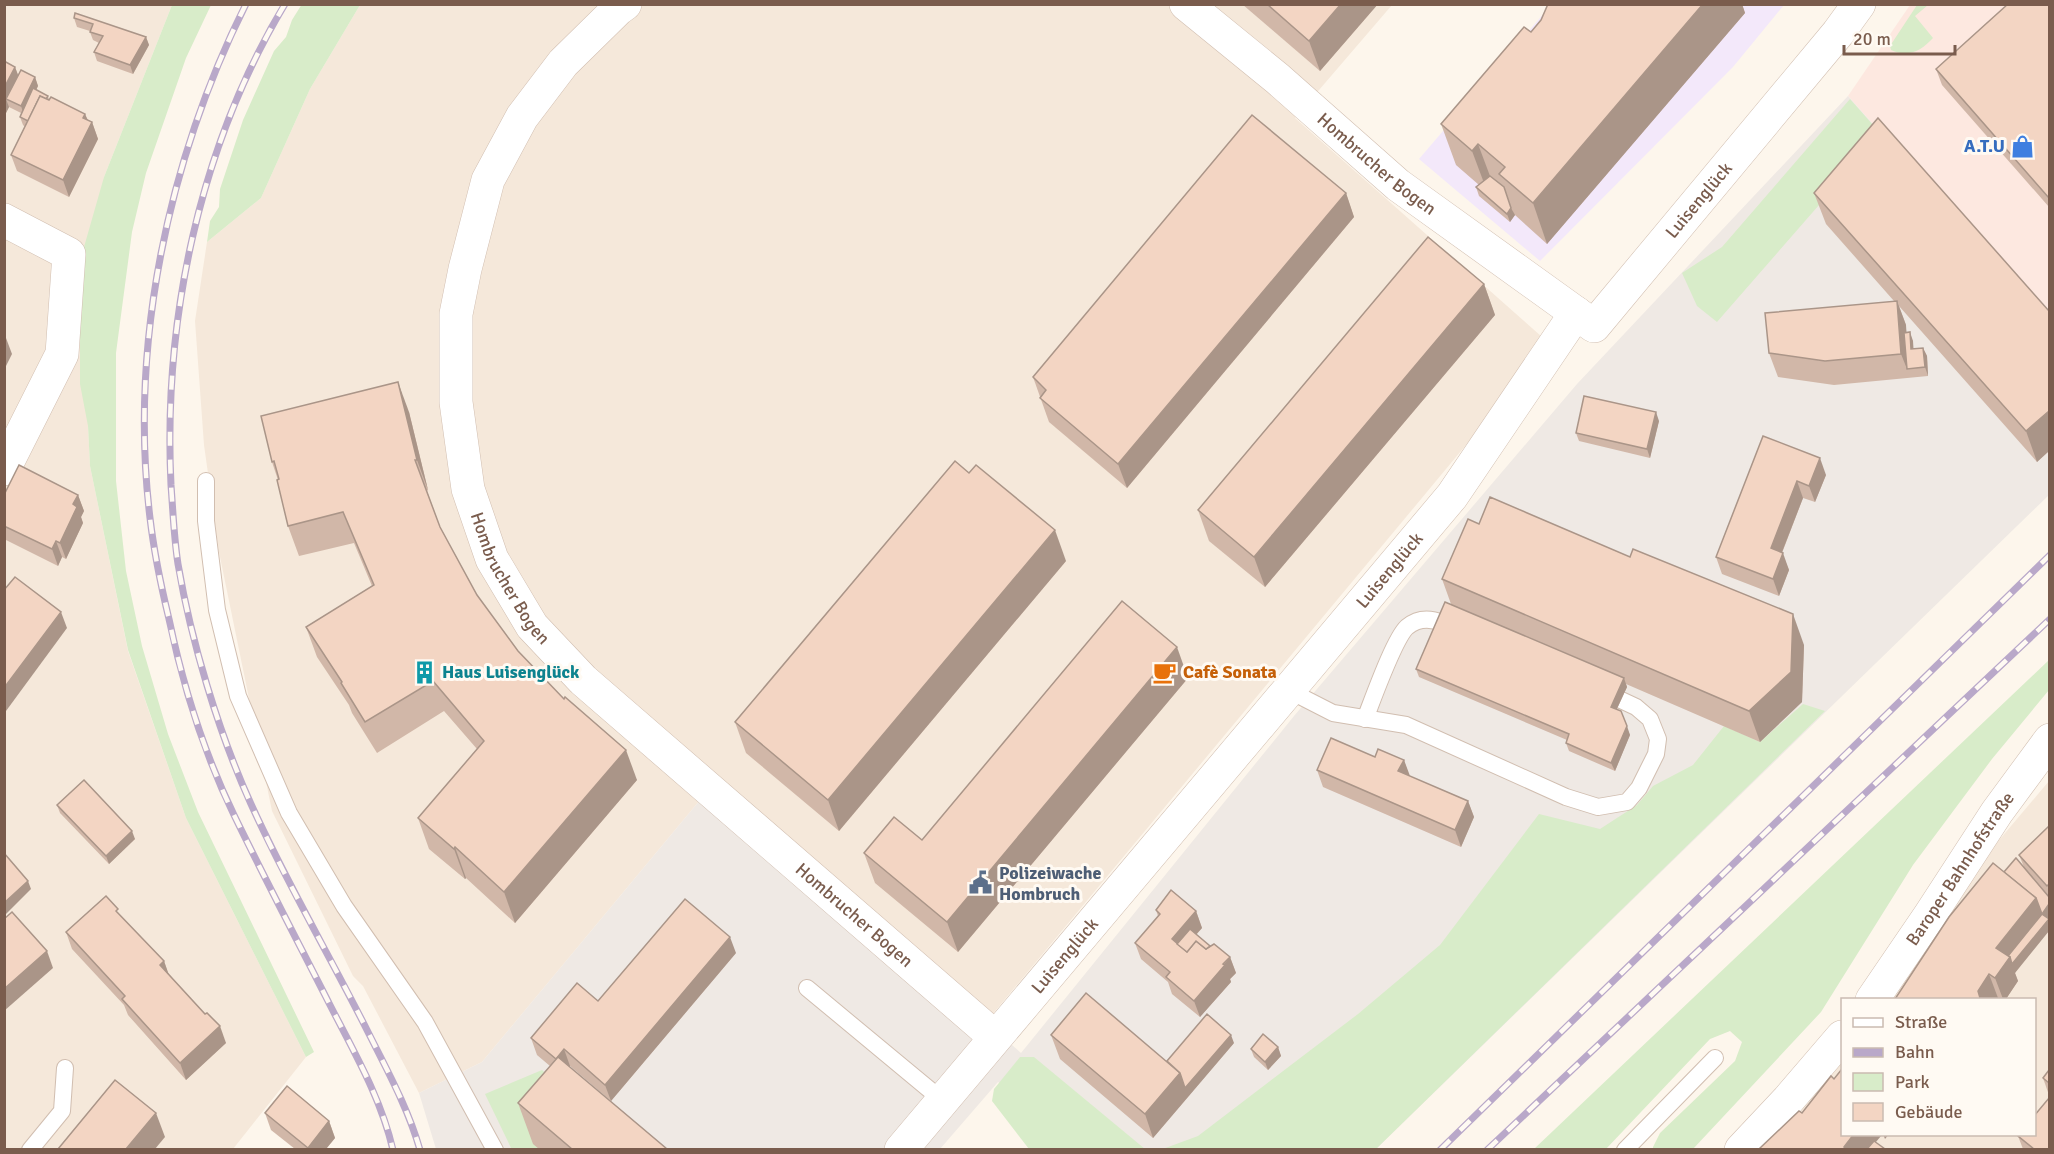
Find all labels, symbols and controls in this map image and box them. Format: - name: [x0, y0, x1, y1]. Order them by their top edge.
- scale bar: [1844, 18, 1955, 56]
- text: 20 m: [1853, 28, 1891, 50]
- street label: Hombrucher Bogen: [1313, 108, 1440, 220]
- shop icon: A.T.U: [2010, 133, 2036, 159]
- place label: A.T.U: [1964, 135, 2005, 157]
- street label: Luisenglück: [1661, 158, 1737, 243]
- street label: Hombrucher Bogen: [466, 509, 555, 649]
- street label: Luisenglück: [1351, 528, 1428, 613]
- building icon: Haus Luisenglück: [411, 659, 437, 685]
- cafe icon: Cafè Sonata: [1152, 659, 1178, 685]
- place label: Haus Luisenglück: [442, 661, 580, 683]
- place label: Cafè Sonata: [1183, 661, 1277, 683]
- street label: Baroper Bahnhofstraße: [1901, 788, 2019, 950]
- street label: Hombrucher Bogen: [791, 858, 918, 972]
- place label: Polizeiwache Hombruch: [999, 862, 1101, 905]
- public building icon: Polizeiwache Hombruch: [968, 870, 994, 896]
- street label: Luisenglück: [1026, 913, 1103, 998]
- legend: [1841, 998, 2036, 1136]
- text: Straße: [1895, 1011, 1947, 1033]
- text: Bahn: [1895, 1041, 1935, 1063]
- text: Park: [1895, 1071, 1930, 1093]
- text: Gebäude: [1895, 1101, 1963, 1123]

